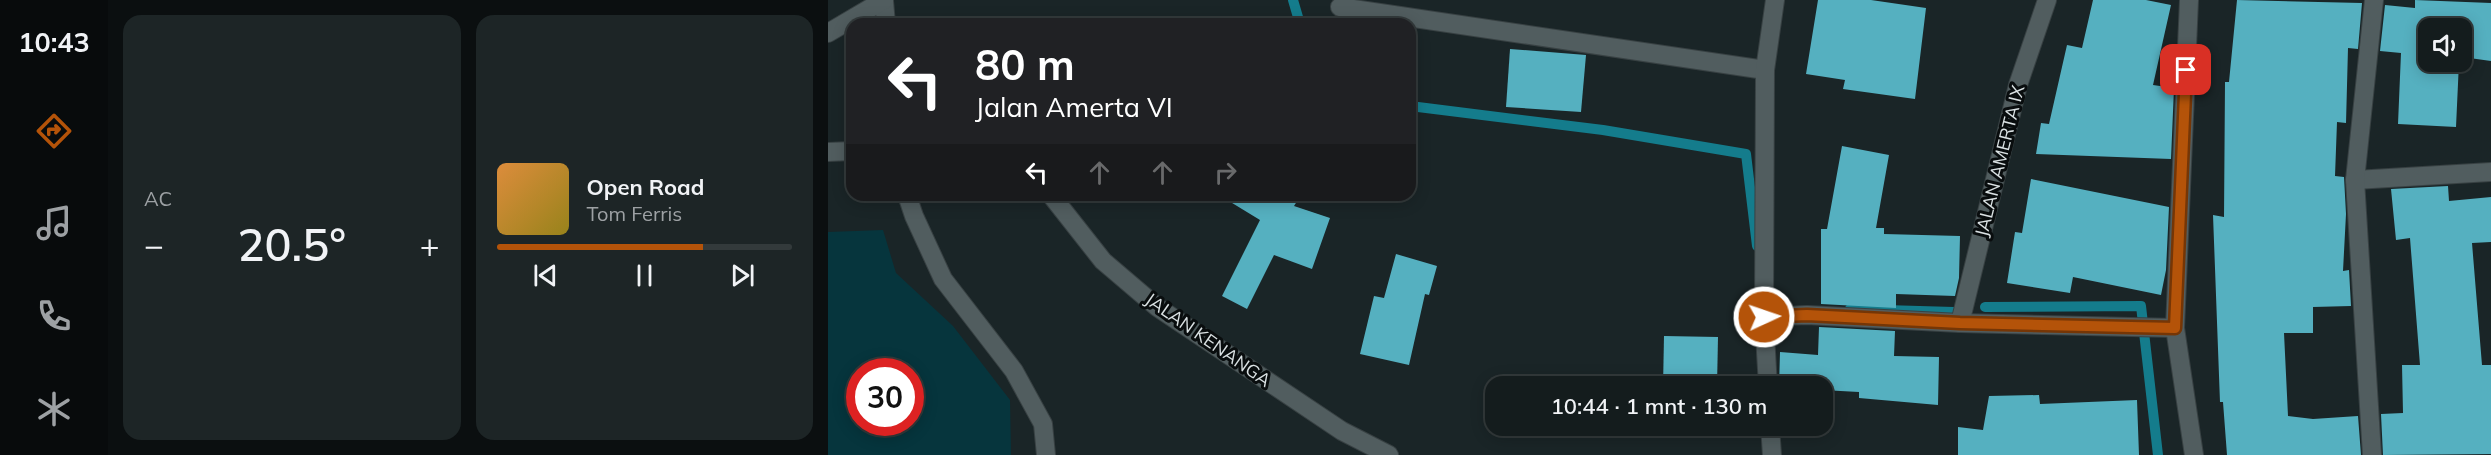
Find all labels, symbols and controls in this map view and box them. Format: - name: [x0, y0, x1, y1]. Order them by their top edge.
- map controls: [2418, 18, 2472, 72]
- button: sound: [2418, 18, 2472, 72]
- text: 10:43: [18, 25, 90, 59]
- text: 80 m: [975, 38, 1075, 91]
- icon: left: [876, 42, 954, 120]
- pin: [2160, 44, 2211, 95]
- icon: arrive: [2169, 53, 2202, 86]
- street label: JALAN AMERTA IX: [1970, 83, 2030, 239]
- text: Jalan Amerta VI: [975, 90, 1173, 124]
- icon: directions: [33, 110, 75, 152]
- icon: left: [1020, 156, 1053, 189]
- icon: ahead: [1083, 156, 1116, 189]
- icon: ahead: [1146, 156, 1179, 189]
- icon: right: [1209, 156, 1242, 189]
- text: Open Road: [587, 173, 704, 201]
- text: AC: [144, 186, 172, 211]
- text: Tom Ferris: [587, 201, 682, 226]
- icon: music: [33, 202, 75, 244]
- text: 20.5°: [237, 216, 346, 272]
- text: −: [144, 224, 164, 265]
- text: +: [420, 224, 439, 265]
- icon: previous: [529, 259, 562, 292]
- icon: pause: [628, 259, 661, 292]
- icon: next: [726, 259, 759, 292]
- position arrow: [1732, 285, 1796, 349]
- street label: JALAN KENANGA: [1141, 288, 1276, 392]
- icon: phone: [33, 295, 75, 337]
- speed limit sign: 30: [846, 358, 924, 436]
- icon: climate: [33, 388, 75, 430]
- text: 10:44 · 1 mnt · 130 m: [1551, 392, 1767, 420]

